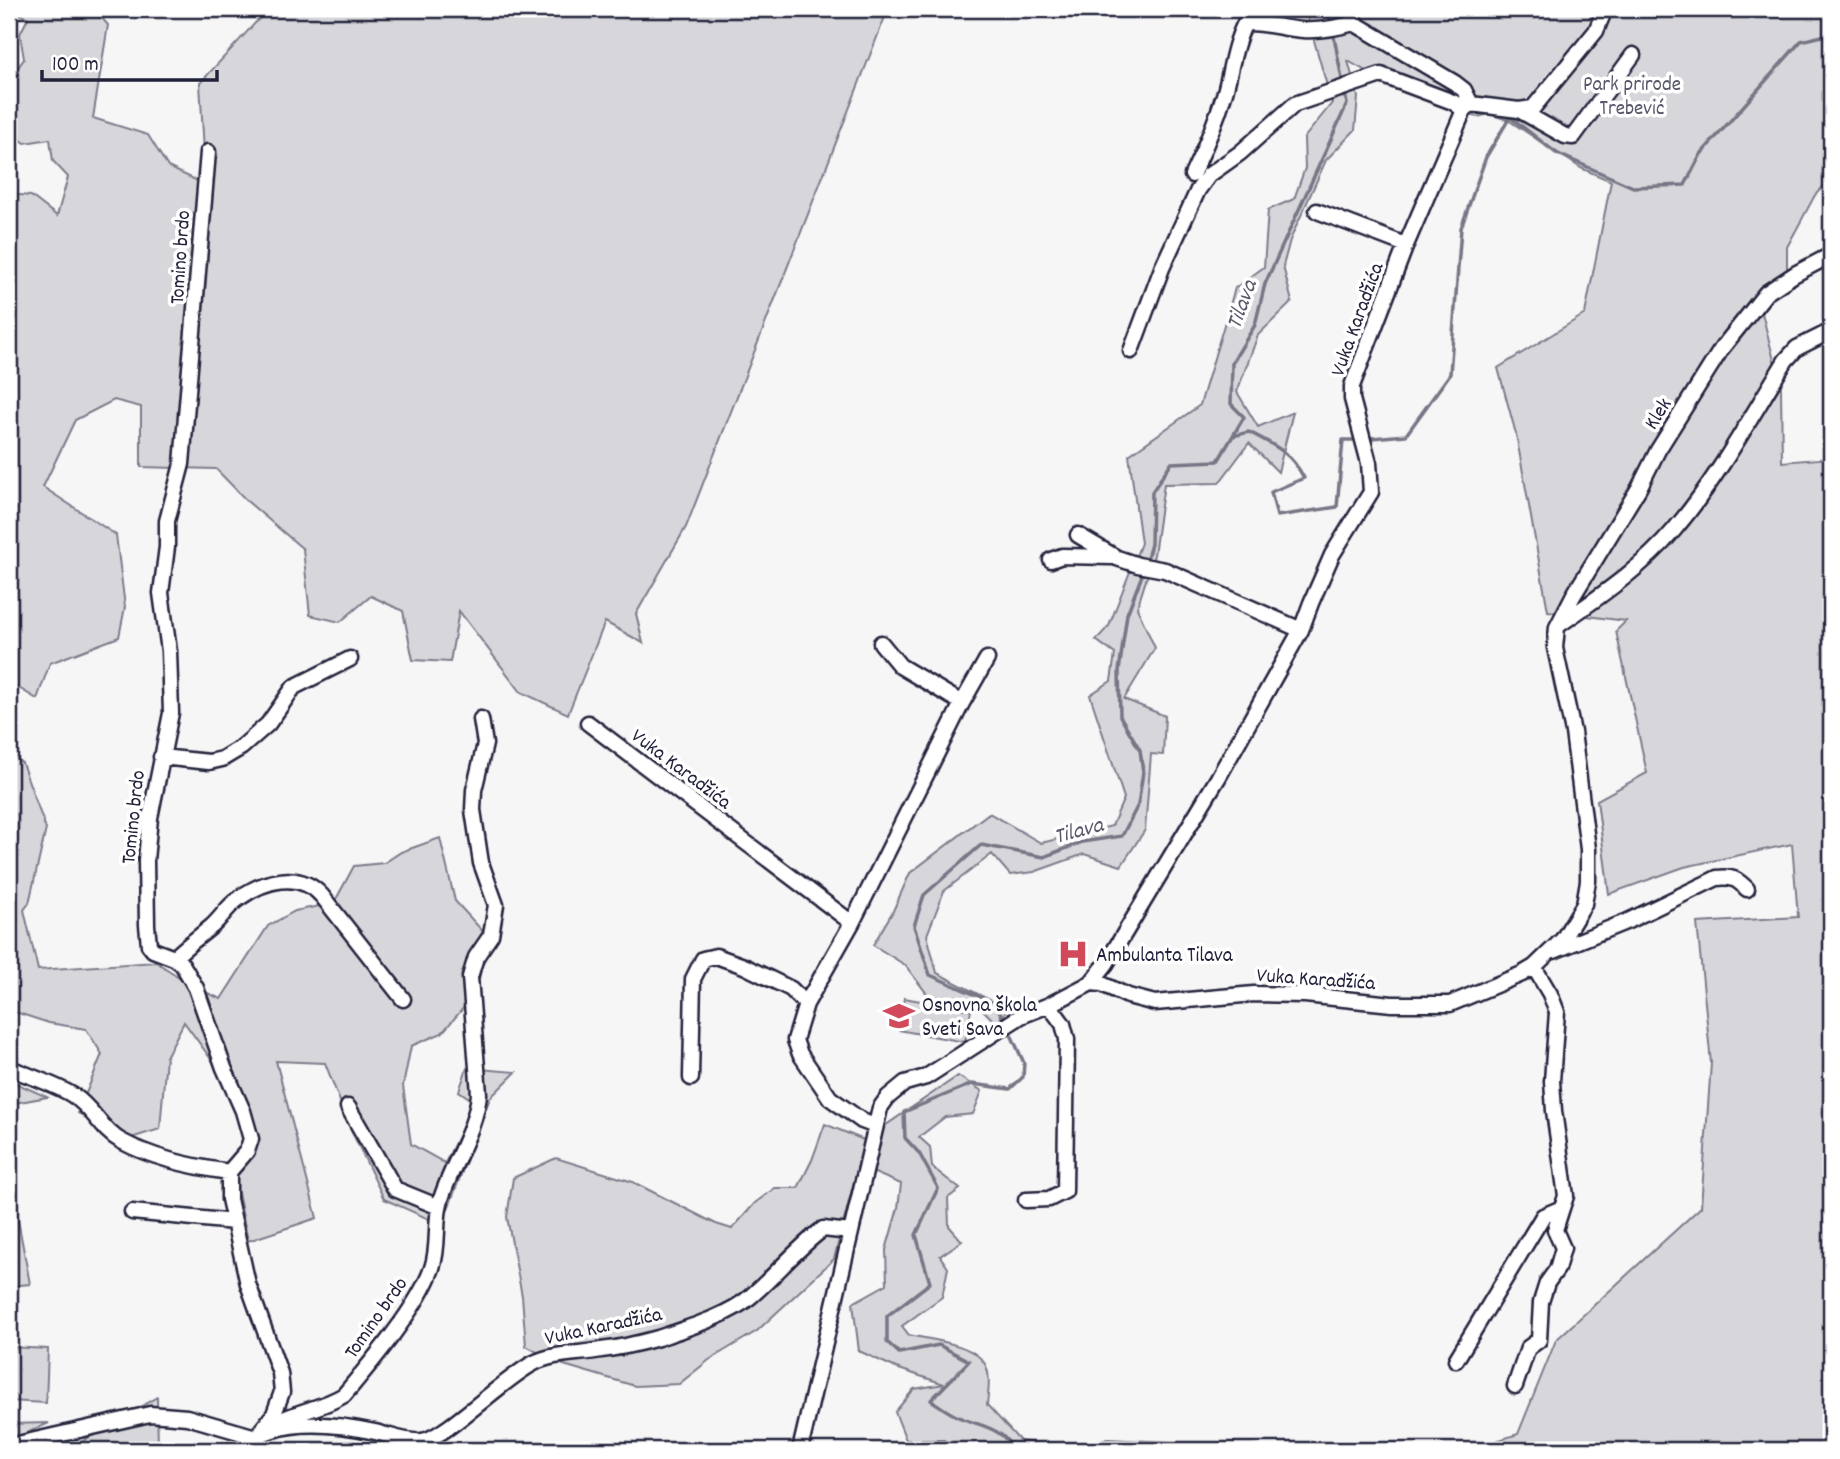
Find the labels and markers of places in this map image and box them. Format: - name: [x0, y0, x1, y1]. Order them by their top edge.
- hospital icon: Ambulanta Tilava: [1056, 937, 1090, 971]
- place label: Ambulanta Tilava: [1096, 942, 1234, 972]
- place label: Osnovna škola Sveti Sava: [922, 992, 1038, 1046]
- school or university icon: Osnovna škola Sveti Sava: [882, 999, 916, 1033]

